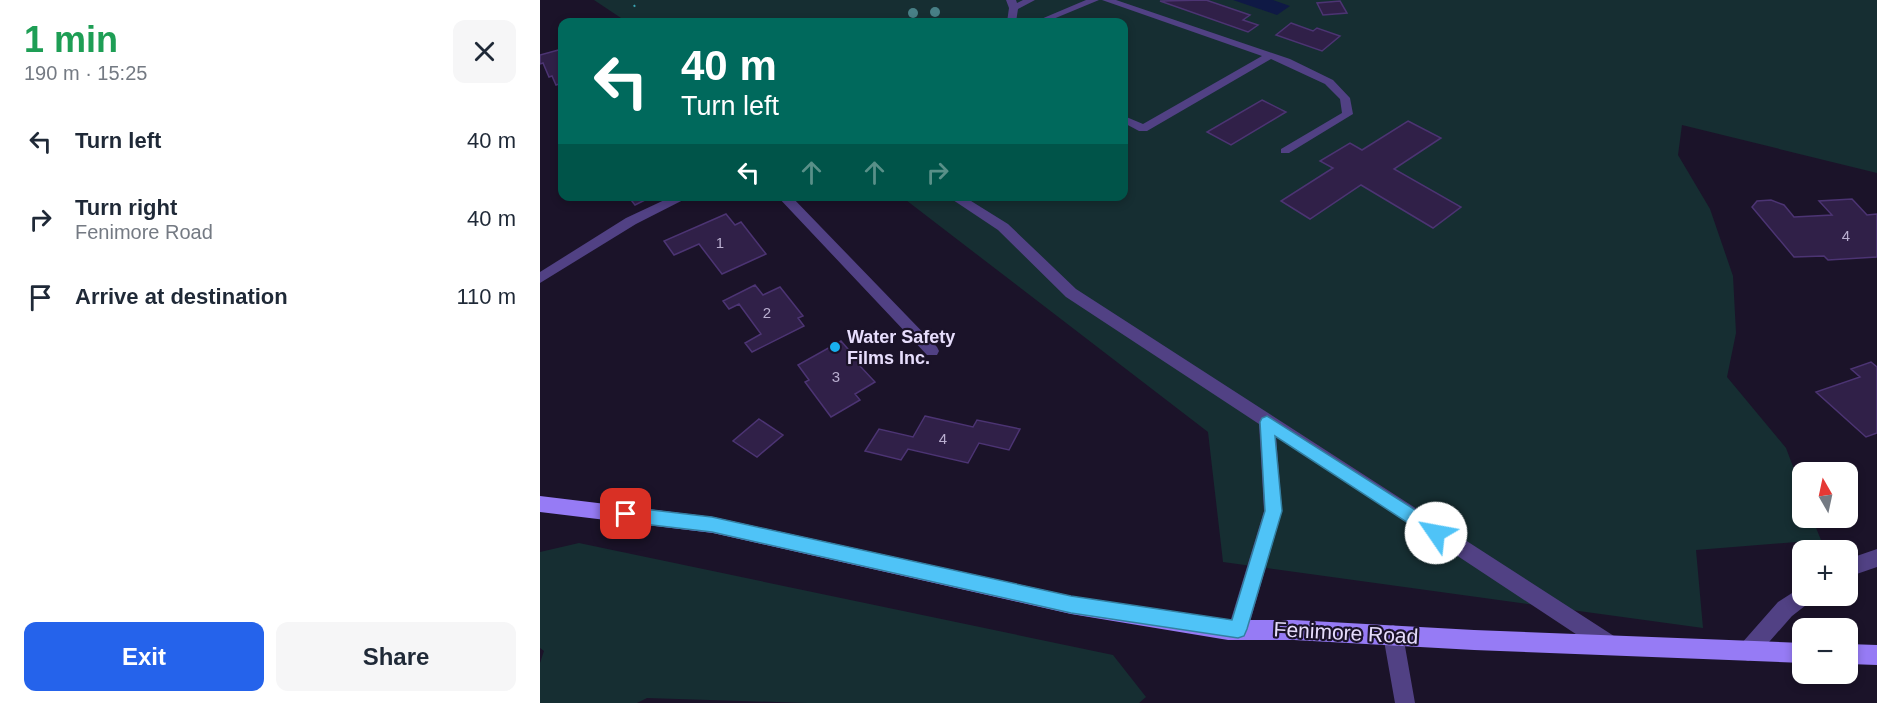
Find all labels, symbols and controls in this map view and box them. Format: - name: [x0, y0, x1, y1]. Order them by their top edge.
- text: 1 min: [24, 19, 118, 60]
- button: close: [453, 20, 516, 83]
- icon: left: [582, 42, 660, 120]
- text: 40 m: [681, 42, 777, 89]
- text: 190 m · 15:25: [24, 62, 147, 84]
- text: Turn left: [681, 91, 779, 121]
- icon: left: [24, 125, 57, 158]
- text: Turn left: [75, 128, 161, 153]
- text: 40 m: [467, 128, 516, 153]
- icon: left: [732, 156, 765, 189]
- icon: ahead: [795, 156, 828, 189]
- icon: ahead: [858, 156, 891, 189]
- icon: right: [921, 156, 954, 189]
- text: Turn right: [75, 195, 177, 220]
- icon: right: [24, 203, 57, 236]
- text: 40 m: [467, 206, 516, 231]
- text: Fenimore Road: [75, 221, 213, 243]
- house number: 4: [1842, 227, 1850, 244]
- house number: 1: [716, 234, 724, 251]
- icon: arrive: [24, 281, 57, 314]
- text: Arrive at destination: [75, 284, 288, 309]
- text: 110 m: [456, 284, 516, 309]
- house number: 2: [763, 304, 771, 321]
- place label: Water Safety Films Inc.: [847, 327, 955, 368]
- marker: Water Safety Films Inc.: [828, 340, 842, 354]
- house number: 3: [832, 368, 840, 385]
- house number: 4: [939, 430, 947, 447]
- north arrow: [1792, 462, 1858, 528]
- map controls: [1792, 462, 1858, 684]
- pin: [600, 488, 651, 539]
- icon: arrive: [609, 497, 642, 530]
- position arrow: [1404, 501, 1468, 565]
- button: +: [1792, 540, 1858, 606]
- street label: Fenimore Road: [1273, 617, 1419, 648]
- button: −: [1792, 618, 1858, 684]
- button: Exit: [24, 622, 264, 691]
- button: Share: [276, 622, 516, 691]

